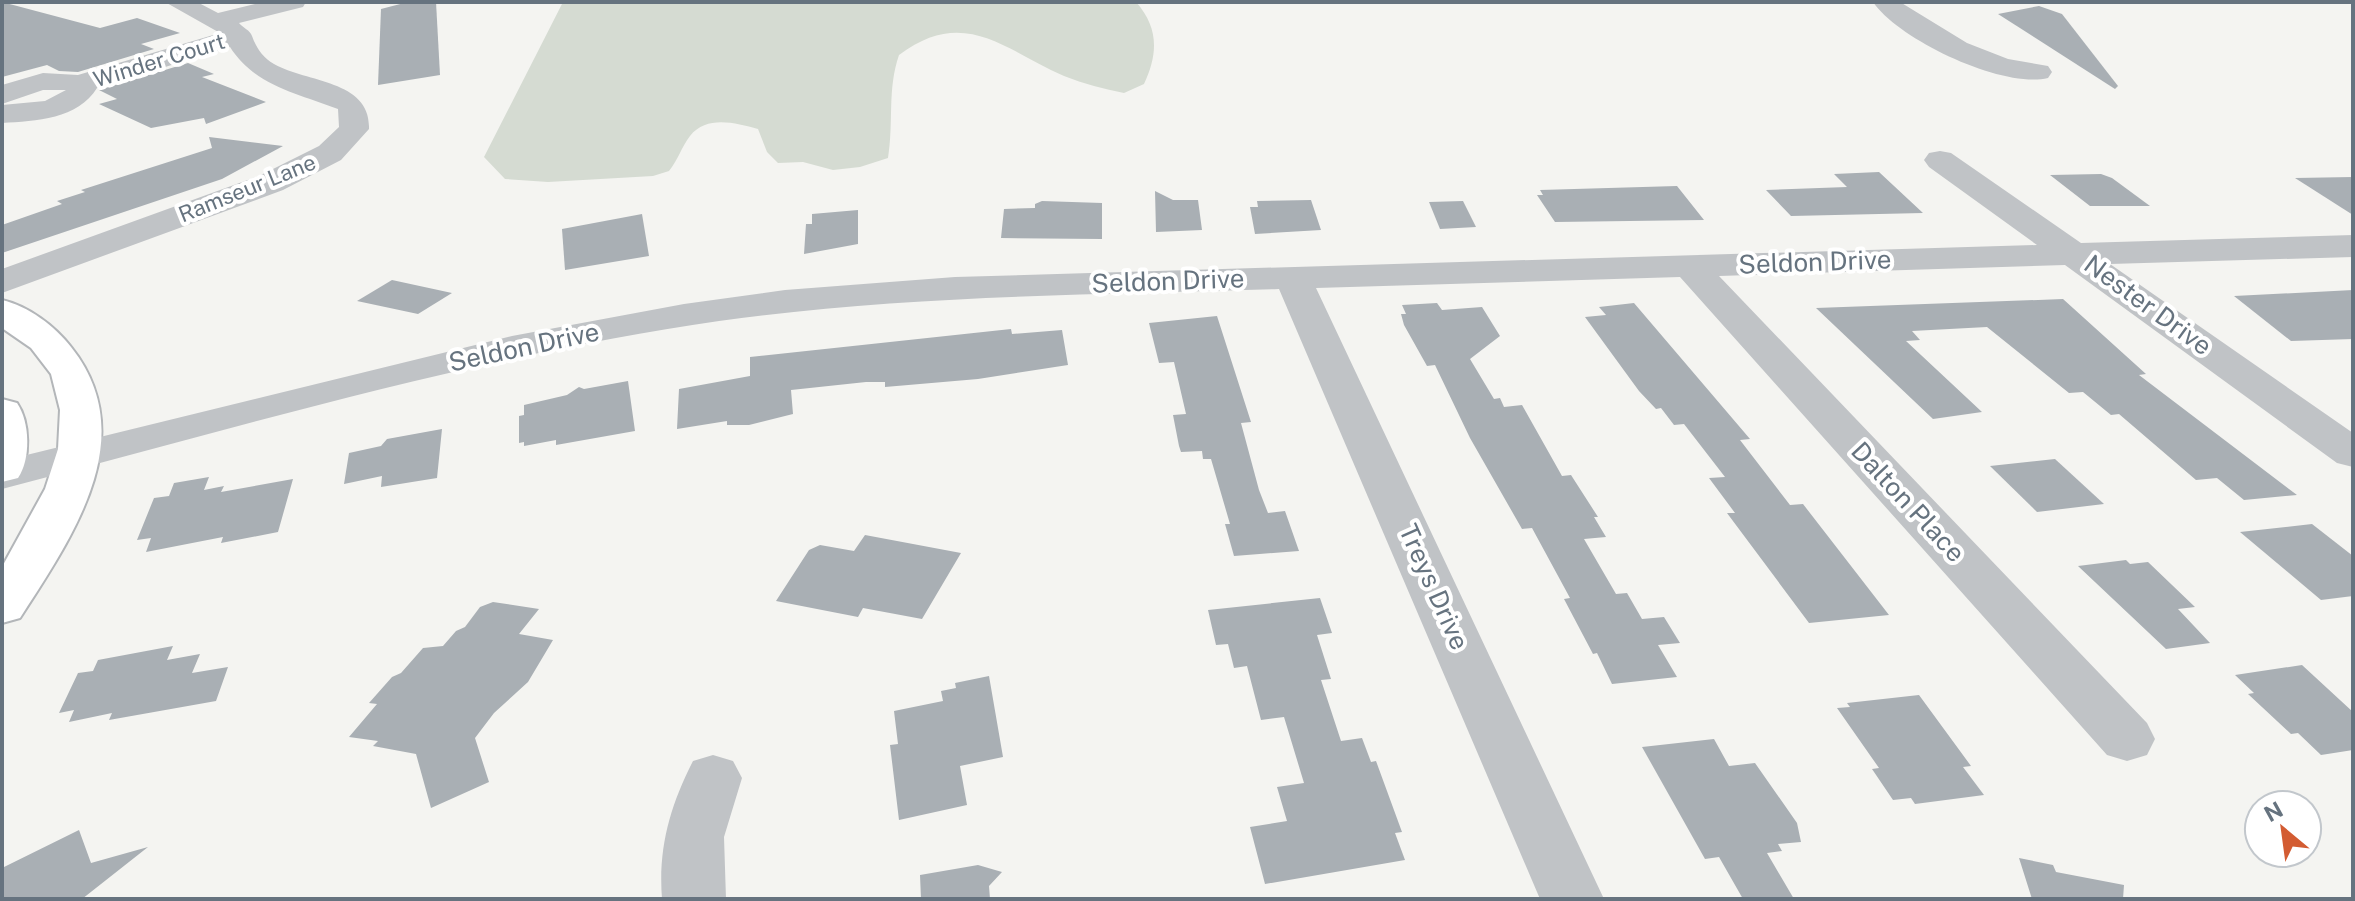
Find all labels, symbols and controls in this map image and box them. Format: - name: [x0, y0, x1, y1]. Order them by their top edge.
- street label: Winder Court: [90, 28, 228, 92]
- street label: Ramseur Lane: [175, 149, 319, 227]
- street label: Seldon Drive: [1738, 243, 1892, 280]
- street label: Nester Drive: [2078, 248, 2218, 361]
- street label: Seldon Drive: [1091, 262, 1245, 299]
- street label: Seldon Drive: [446, 315, 602, 378]
- street label: Dalton Place: [1845, 435, 1972, 568]
- street label: Treys Drive: [1393, 519, 1476, 654]
- north arrow: [2243, 789, 2323, 869]
- text: N: [2259, 796, 2287, 827]

